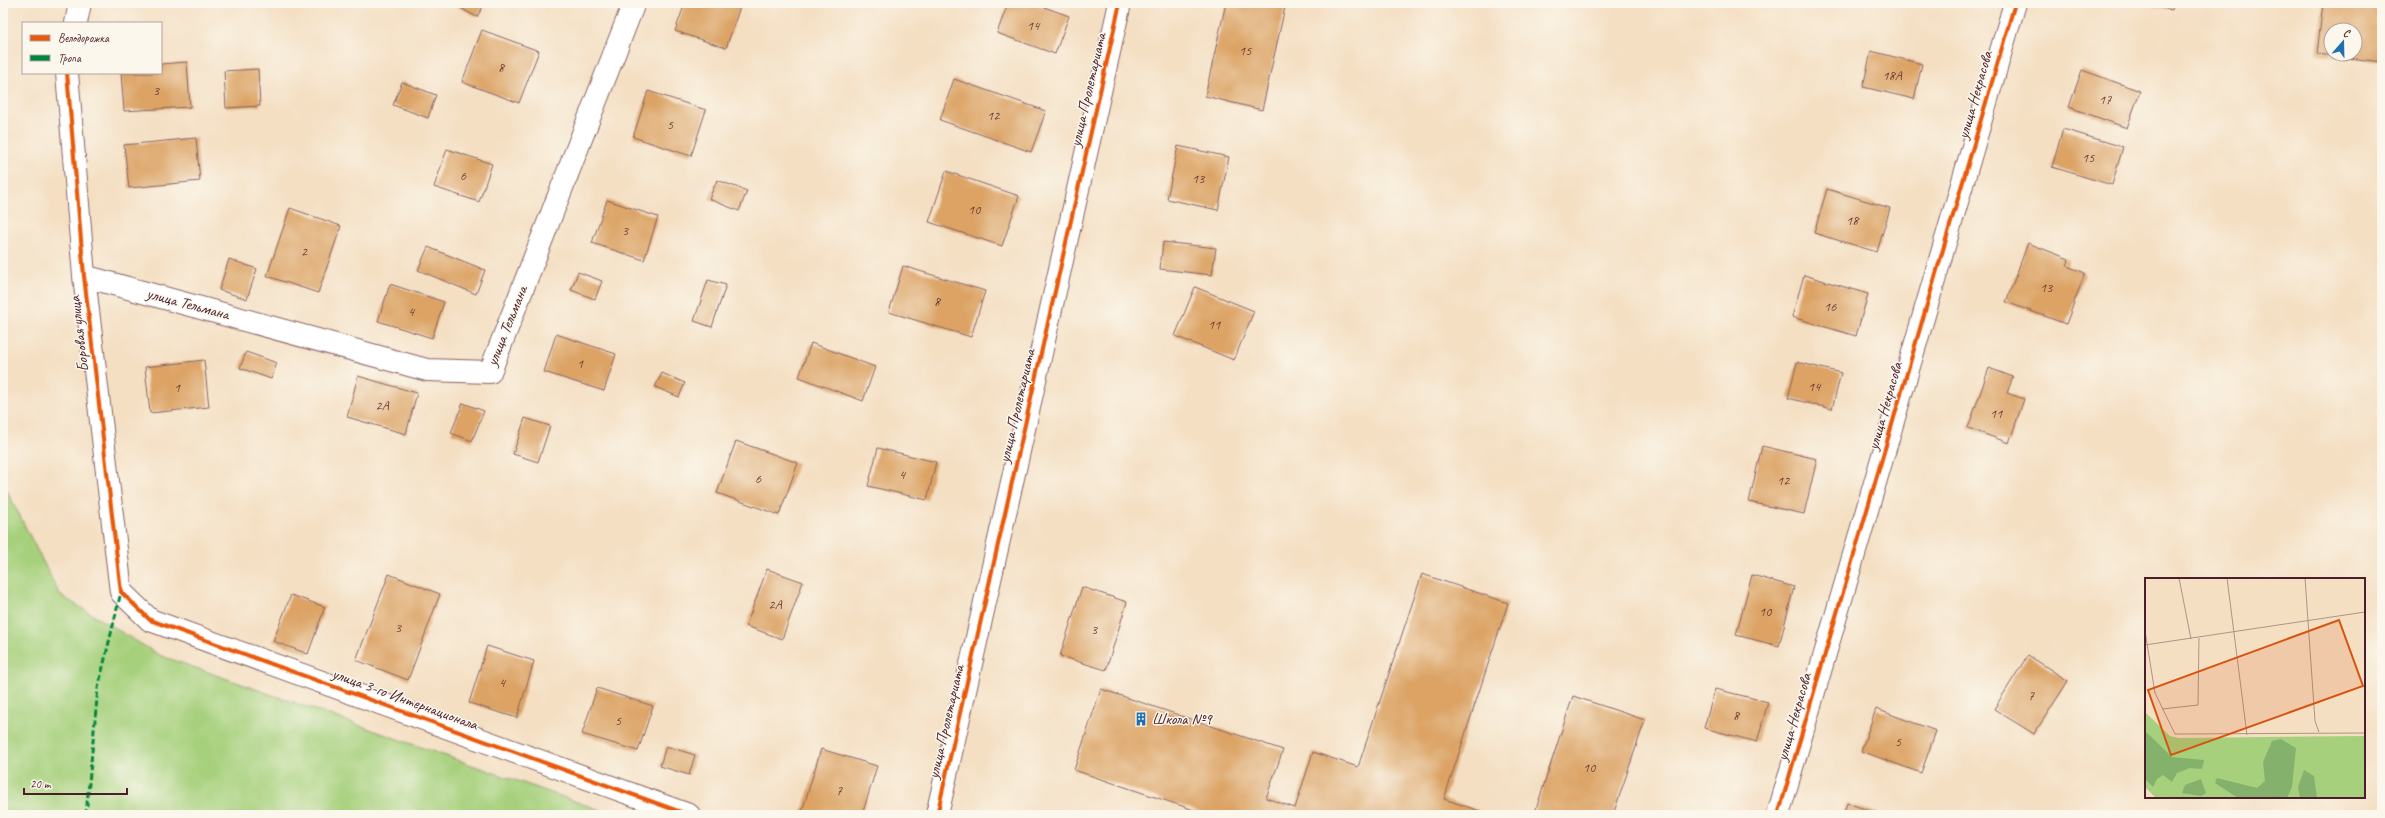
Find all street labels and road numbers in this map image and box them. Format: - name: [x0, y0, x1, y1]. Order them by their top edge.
- street label: улица Пролетариата: [1065, 30, 1111, 150]
- street label: улица Некрасова: [1953, 48, 1997, 142]
- street label: улица Тельмана: [481, 282, 533, 370]
- street label: улица Тельмана: [144, 283, 233, 325]
- street label: Боровая улица: [64, 294, 94, 373]
- street label: улица Пролетариата: [994, 346, 1040, 466]
- street label: улица Некрасова: [1863, 359, 1907, 453]
- street label: улица Пролетариата: [923, 662, 969, 782]
- street label: улица 3-го Интернационала: [329, 663, 481, 735]
- street label: улица Некрасова: [1772, 670, 1816, 764]

